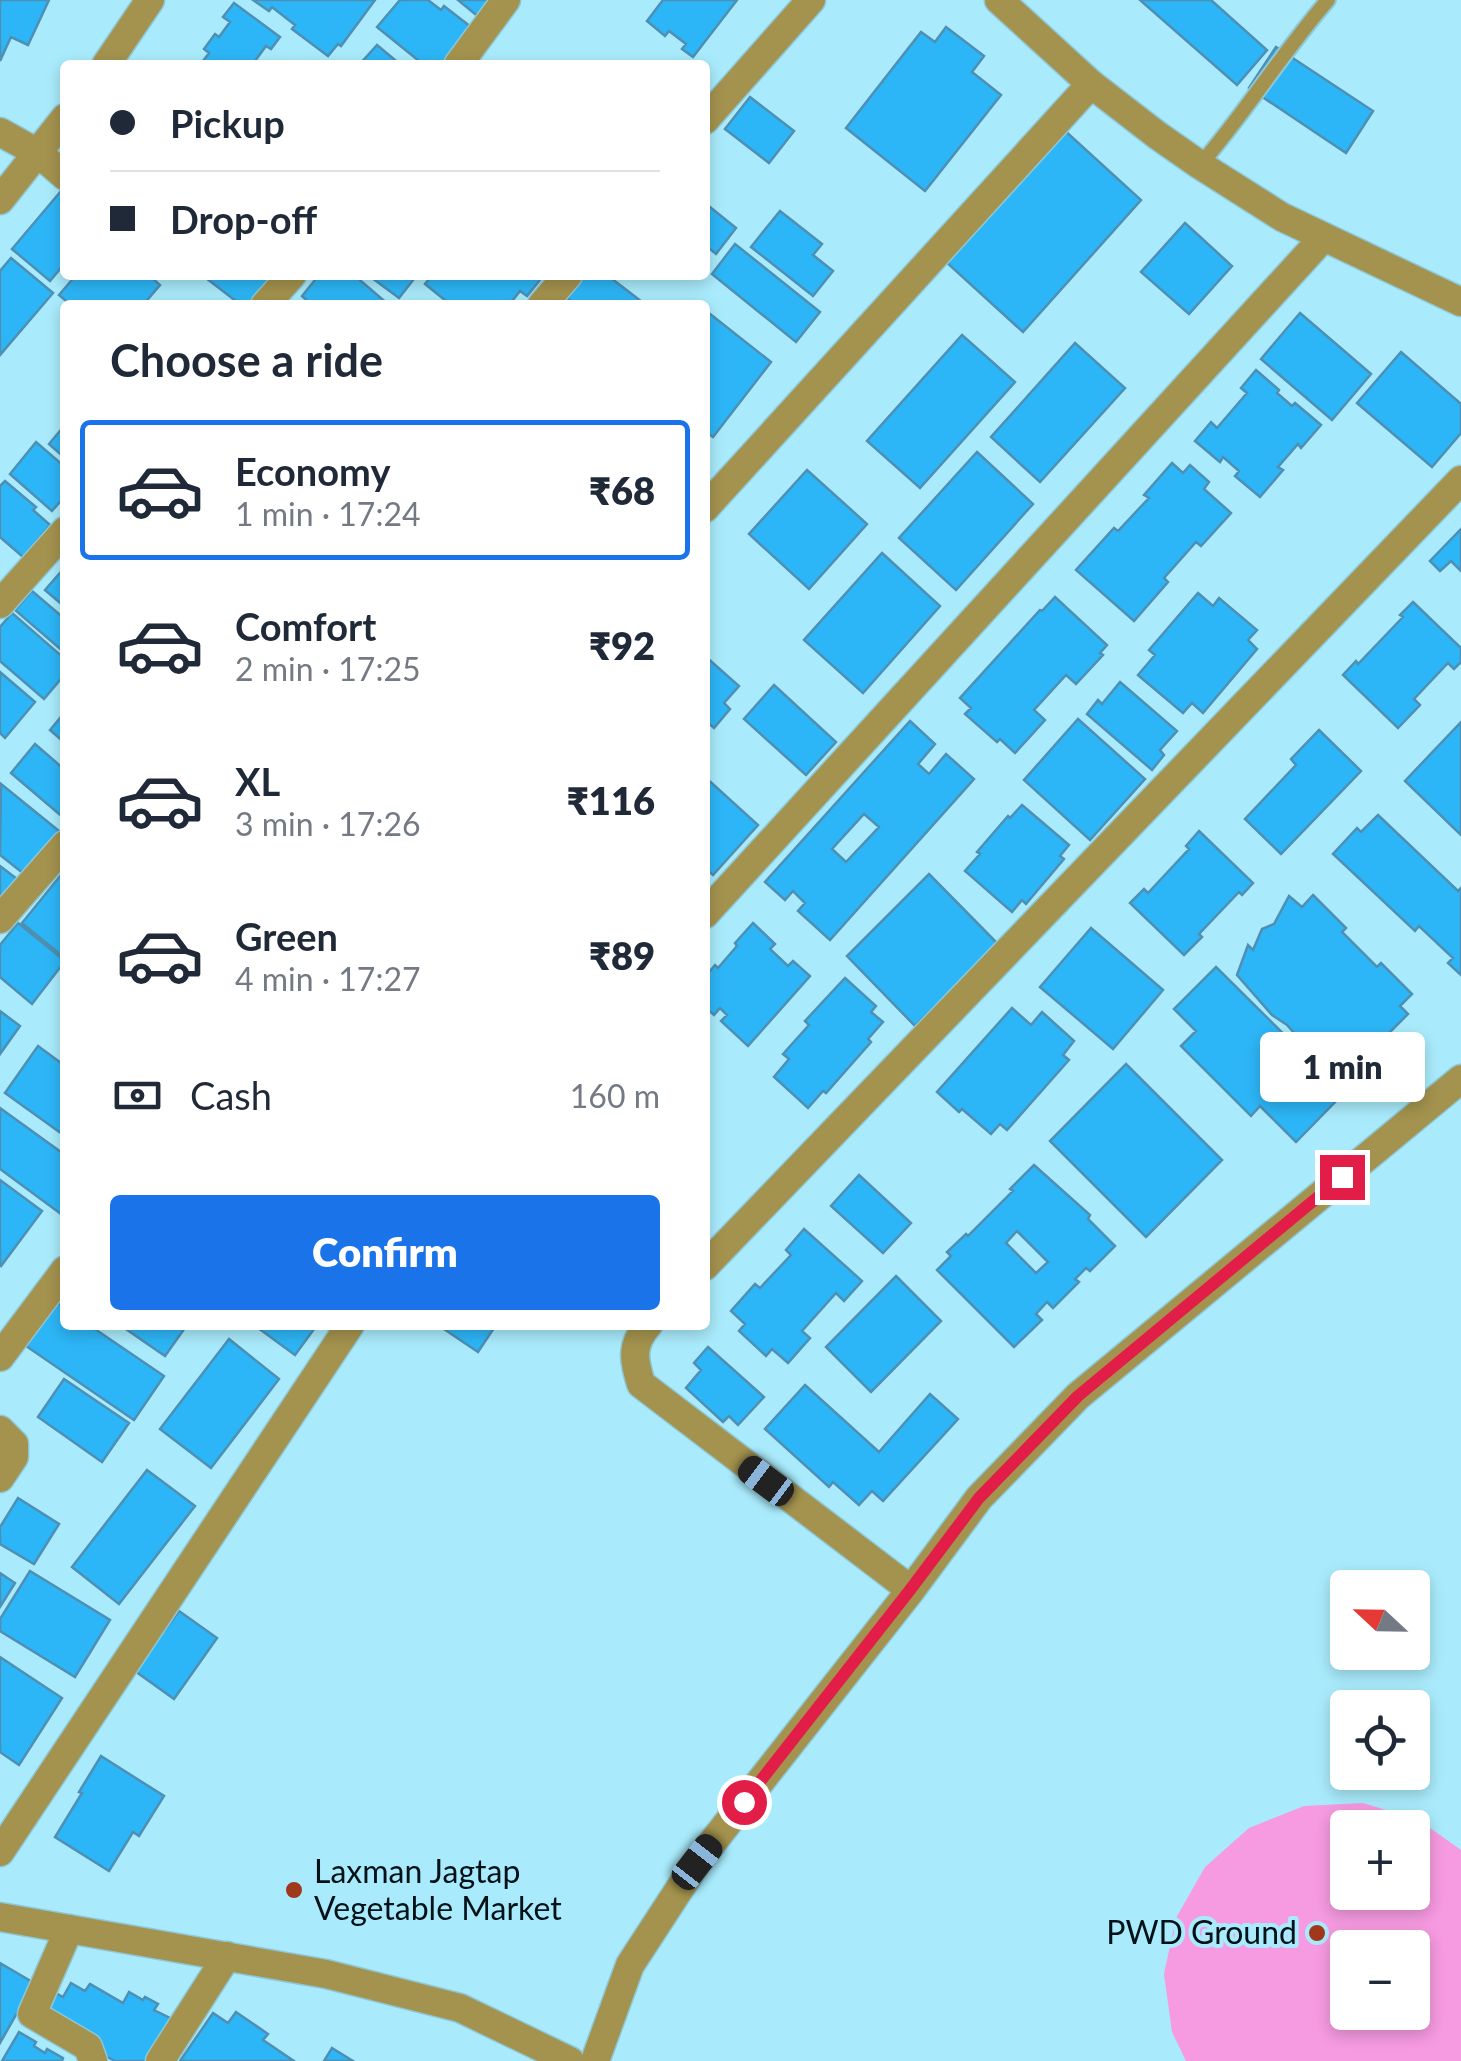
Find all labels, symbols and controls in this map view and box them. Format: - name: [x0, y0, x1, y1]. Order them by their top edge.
- text: Pickup: [170, 100, 285, 146]
- text: Drop-off: [170, 196, 317, 242]
- text: Choose a ride: [110, 333, 383, 387]
- icon: car: [115, 445, 205, 535]
- text: Economy: [235, 448, 390, 494]
- text: ₹68: [589, 467, 655, 513]
- text: 1 min · 17:24: [235, 494, 421, 533]
- icon: car: [115, 600, 205, 690]
- text: Comfort: [235, 603, 376, 649]
- text: ₹92: [589, 622, 655, 668]
- text: 2 min · 17:25: [235, 649, 421, 688]
- icon: car: [115, 755, 205, 845]
- text: XL: [235, 758, 280, 804]
- text: ₹116: [567, 777, 655, 823]
- text: 3 min · 17:26: [235, 804, 421, 843]
- icon: car: [115, 910, 205, 1000]
- text: Green: [235, 913, 338, 959]
- text: ₹89: [589, 932, 655, 978]
- text: 4 min · 17:27: [235, 959, 421, 998]
- callout: 1 min: [1260, 1032, 1424, 1102]
- text: 1 min: [1303, 1047, 1382, 1086]
- icon: cash: [110, 1068, 165, 1123]
- text: Cash: [190, 1072, 272, 1118]
- text: 160 m: [570, 1076, 660, 1115]
- route end: [1320, 1155, 1365, 1200]
- button: Confirm: [110, 1195, 660, 1310]
- car: [733, 1451, 799, 1511]
- north arrow: [1330, 1570, 1430, 1670]
- map controls: [1330, 1570, 1430, 2030]
- button: locate: [1330, 1690, 1430, 1790]
- route start: [722, 1780, 767, 1825]
- button: +: [1330, 1810, 1430, 1910]
- car: [667, 1829, 727, 1895]
- place label: Laxman Jagtap Vegetable Market: [314, 1851, 562, 1927]
- marker: Laxman Jagtap Vegetable Market: [283, 1879, 305, 1901]
- place label: PWD Ground: [1106, 1912, 1297, 1951]
- marker: PWD Ground: [1306, 1922, 1328, 1944]
- button: −: [1330, 1930, 1430, 2030]

